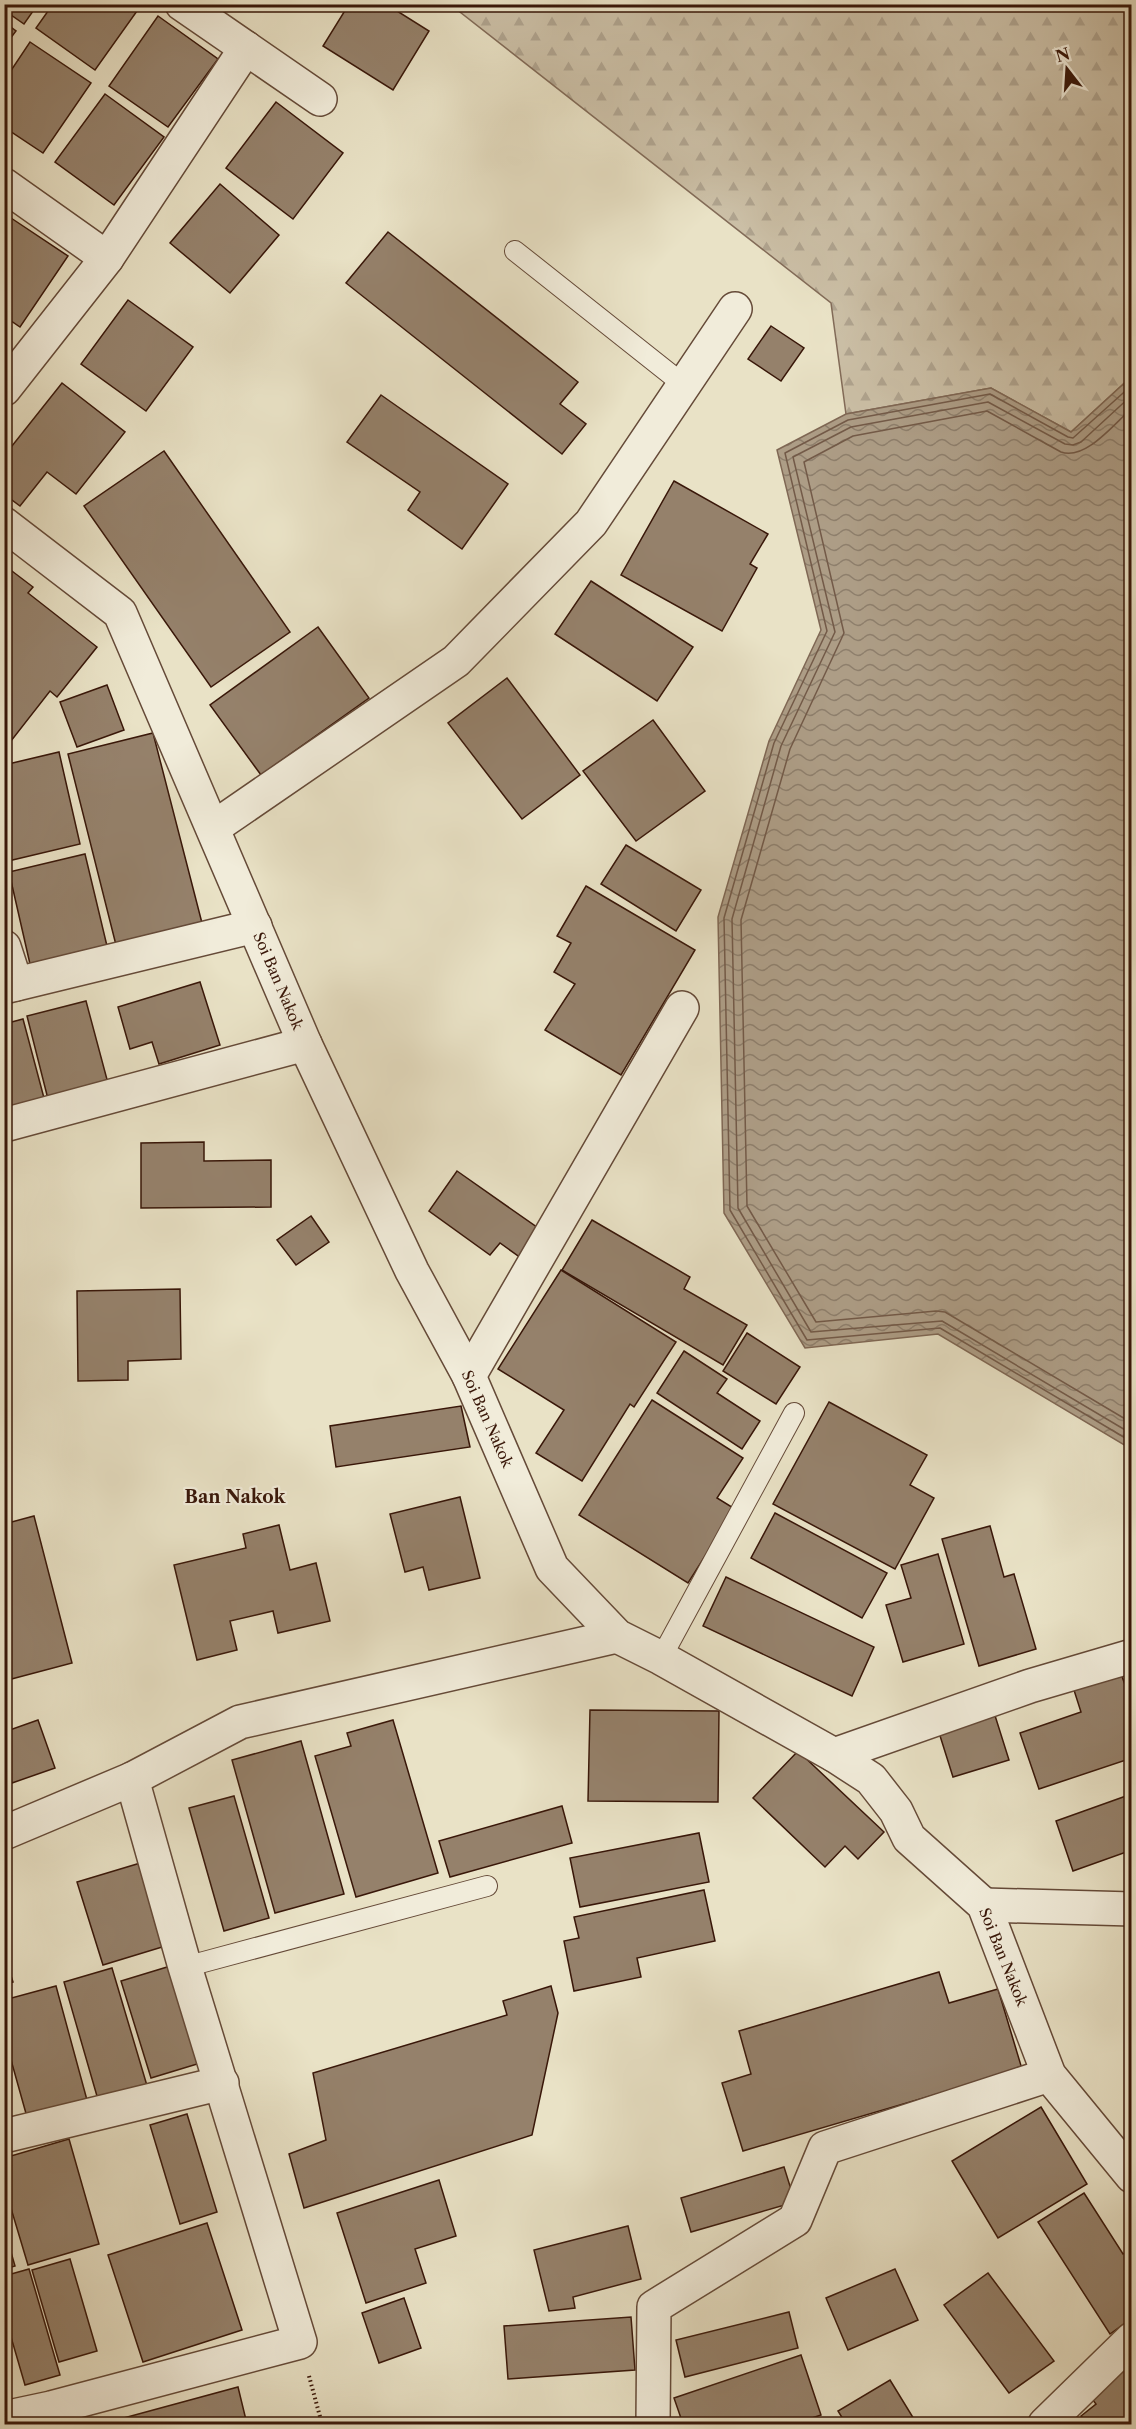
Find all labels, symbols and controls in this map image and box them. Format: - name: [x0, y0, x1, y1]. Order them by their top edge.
- north arrow: [1037, 39, 1097, 99]
- text: N: [1053, 43, 1072, 66]
- street label: Soi Ban Nakok: [249, 929, 308, 1034]
- street label: Soi Ban Nakok: [458, 1367, 518, 1472]
- district label: Ban Nakok: [185, 1486, 287, 1508]
- street label: Soi Ban Nakok: [975, 1905, 1032, 2010]

